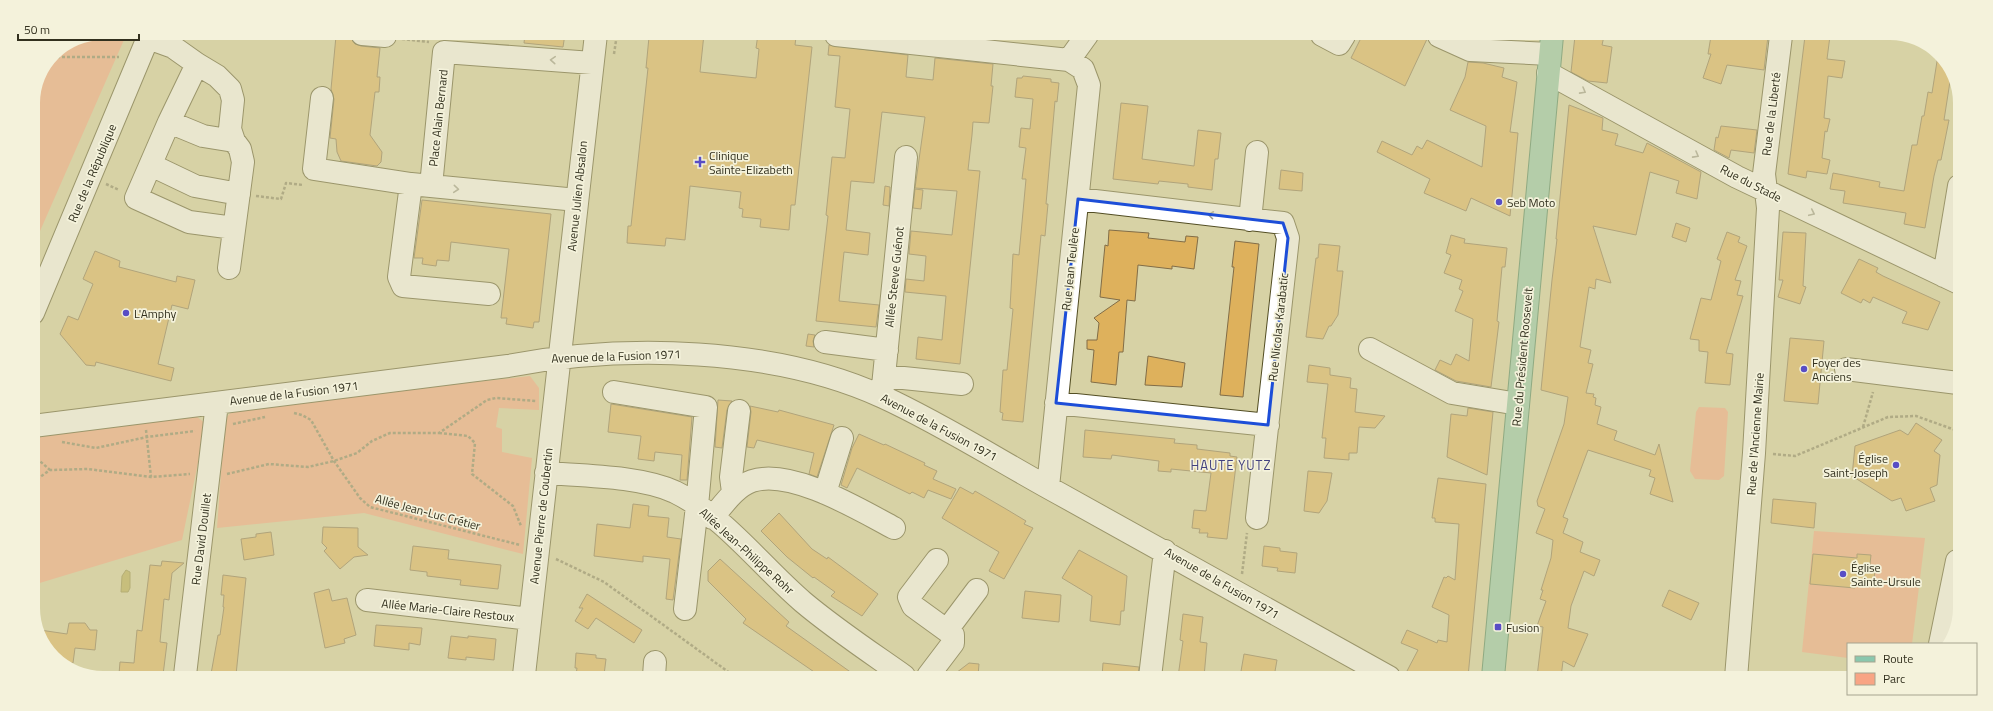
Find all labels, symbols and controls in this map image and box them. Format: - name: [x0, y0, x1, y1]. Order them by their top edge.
- scale bar: [18, 16, 139, 42]
- text: 50 m: [24, 20, 50, 39]
- one-way arrow: [550, 55, 556, 64]
- street label: Place Alain Bernard: [423, 68, 453, 168]
- street label: Rue de la Liberté: [1756, 71, 1786, 157]
- one-way arrow: [1578, 87, 1586, 94]
- street label: Rue de la République: [63, 121, 121, 225]
- street label: Avenue Julien Absalon: [562, 140, 592, 252]
- place label: Clinique Sainte-Elizabeth: [709, 146, 793, 179]
- one-way arrow: [1692, 150, 1699, 157]
- marker: Clinique Sainte-Elizabeth: [694, 156, 706, 168]
- street label: Rue du Stade: [1717, 159, 1785, 207]
- one-way arrow: [453, 184, 459, 193]
- place label: Seb Moto: [1507, 193, 1555, 212]
- marker: Seb Moto: [1494, 197, 1504, 207]
- one-way arrow: [1808, 208, 1816, 216]
- one-way arrow: [1208, 211, 1215, 220]
- street label: Allée Steeve Guénot: [879, 225, 909, 328]
- street label: Rue Jean Teulère: [1056, 226, 1084, 312]
- street label: Rue Nicolas Karabatic: [1263, 272, 1293, 382]
- street label: Rue du Président Roosevelt: [1506, 286, 1538, 427]
- place label: L'Amphy: [134, 304, 177, 323]
- marker: L'Amphy: [121, 308, 131, 318]
- street label: Avenue de la Fusion 1971: [551, 344, 681, 368]
- place label: Foyer des Anciens: [1812, 353, 1861, 386]
- marker: Foyer des Anciens: [1799, 364, 1809, 374]
- street label: Rue de l'Ancienne Mairie: [1741, 372, 1769, 496]
- street label: Avenue de la Fusion 1971: [229, 376, 359, 410]
- street label: Avenue de la Fusion 1971: [877, 388, 1001, 466]
- street label: Avenue Pierre de Coubertin: [524, 447, 558, 585]
- place label: Église Saint-Joseph: [1823, 449, 1888, 482]
- district label: HAUTE YUTZ: [1191, 455, 1271, 475]
- marker: Église Saint-Joseph: [1891, 460, 1901, 470]
- street label: Allée Jean-Luc Crétier: [373, 489, 483, 535]
- street label: Rue David Douillet: [186, 491, 216, 586]
- street label: Allée Jean-Philippe Rohr: [695, 503, 799, 599]
- street label: Avenue de la Fusion 1971: [1161, 542, 1283, 624]
- place label: Église Sainte-Ursule: [1851, 558, 1921, 591]
- marker: Église Sainte-Ursule: [1838, 569, 1848, 579]
- street label: Allée Marie-Claire Restoux: [381, 594, 516, 626]
- place label: Fusion: [1506, 618, 1539, 637]
- marker: Fusion: [1493, 622, 1503, 632]
- legend: [1847, 643, 1977, 695]
- text: Route: [1883, 649, 1913, 668]
- text: Parc: [1883, 669, 1905, 688]

